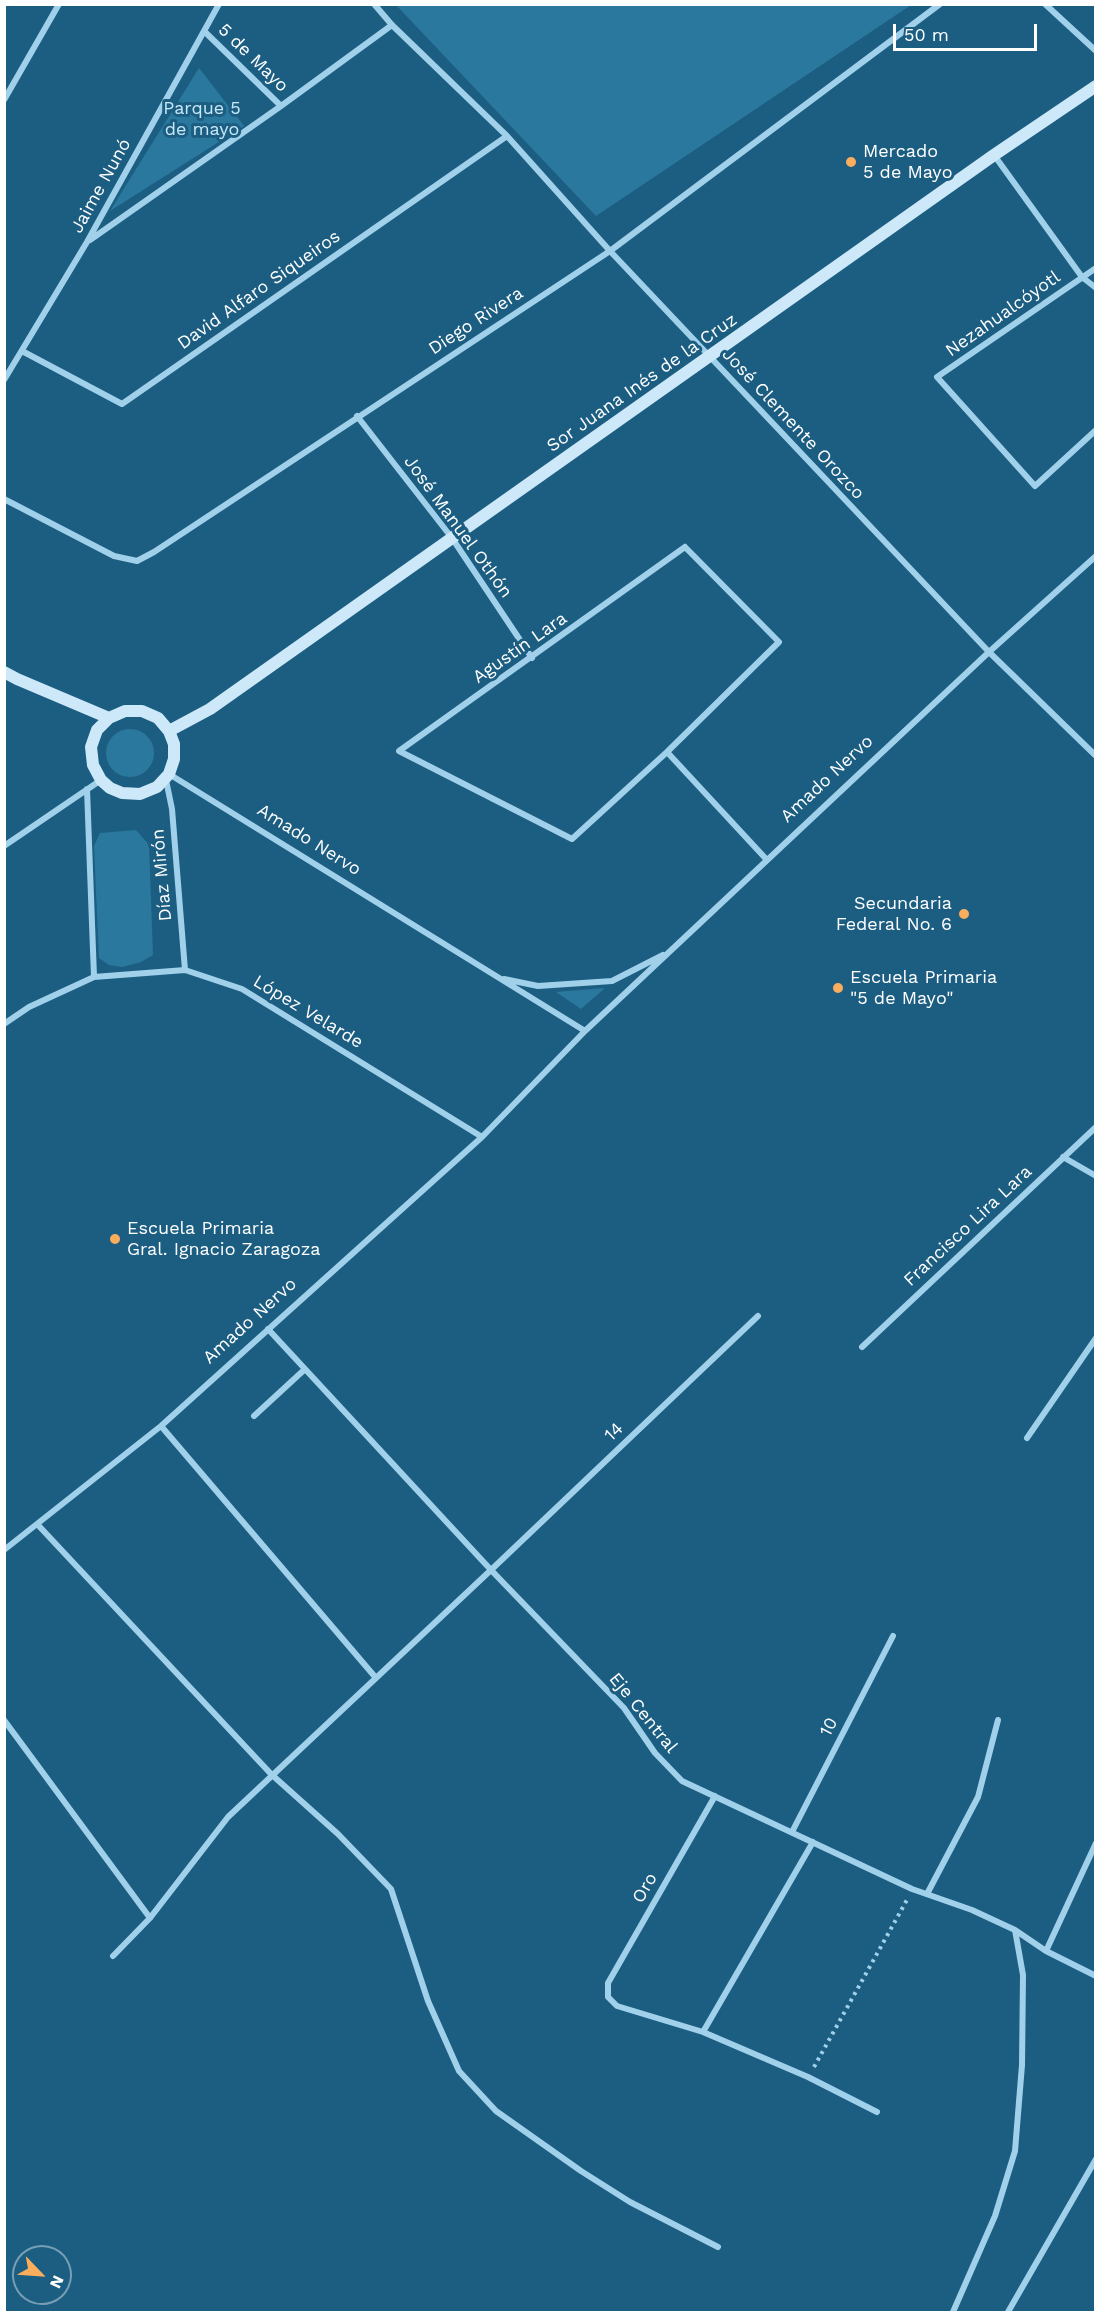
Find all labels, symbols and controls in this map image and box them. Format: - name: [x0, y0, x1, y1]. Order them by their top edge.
- scale bar: [896, 12, 1040, 50]
- street label: 5 de Mayo: [213, 19, 293, 97]
- text: 50 m: [904, 24, 949, 45]
- park label: Parque 5 de mayo: [163, 98, 241, 140]
- street label: Jaime Nunó: [66, 135, 136, 237]
- place label: Mercado 5 de Mayo: [863, 141, 952, 184]
- marker: Mercado 5 de Mayo: [844, 155, 858, 169]
- street label: David Alfaro Siqueiros: [173, 226, 345, 354]
- street label: Nezahualcóyotl: [942, 266, 1064, 362]
- street label: Diego Rivera: [425, 282, 527, 360]
- street label: Sor Juana Inés de la Cruz: [543, 309, 741, 457]
- street label: José Clemente Orozco: [717, 344, 869, 504]
- street label: José Manuel Othón: [399, 452, 517, 602]
- street label: Agustín Lara: [469, 608, 571, 688]
- street label: Amado Nervo: [776, 731, 878, 827]
- street label: Amado Nervo: [253, 799, 365, 881]
- street label: Díaz Mirón: [147, 828, 177, 922]
- place label: Secundaria Federal No. 6: [836, 893, 952, 936]
- marker: Secundaria Federal No. 6: [957, 907, 971, 921]
- place label: Escuela Primaria "5 de Mayo": [850, 967, 997, 1010]
- street label: López Velarde: [249, 971, 367, 1053]
- marker: Escuela Primaria "5 de Mayo": [831, 981, 845, 995]
- street label: Francisco Lira Lara: [899, 1161, 1037, 1291]
- place label: Escuela Primaria Gral. Ignacio Zaragoza: [127, 1218, 320, 1260]
- marker: Escuela Primaria Gral. Ignacio Zaragoza: [108, 1232, 122, 1246]
- street label: Amado Nervo: [199, 1273, 301, 1369]
- street label: 14: [600, 1418, 628, 1446]
- street label: Eje Central: [604, 1669, 682, 1757]
- street label: 10: [815, 1714, 843, 1740]
- street label: Oro: [628, 1869, 662, 1907]
- north arrow: [12, 2245, 72, 2305]
- text: N: [46, 2273, 68, 2291]

